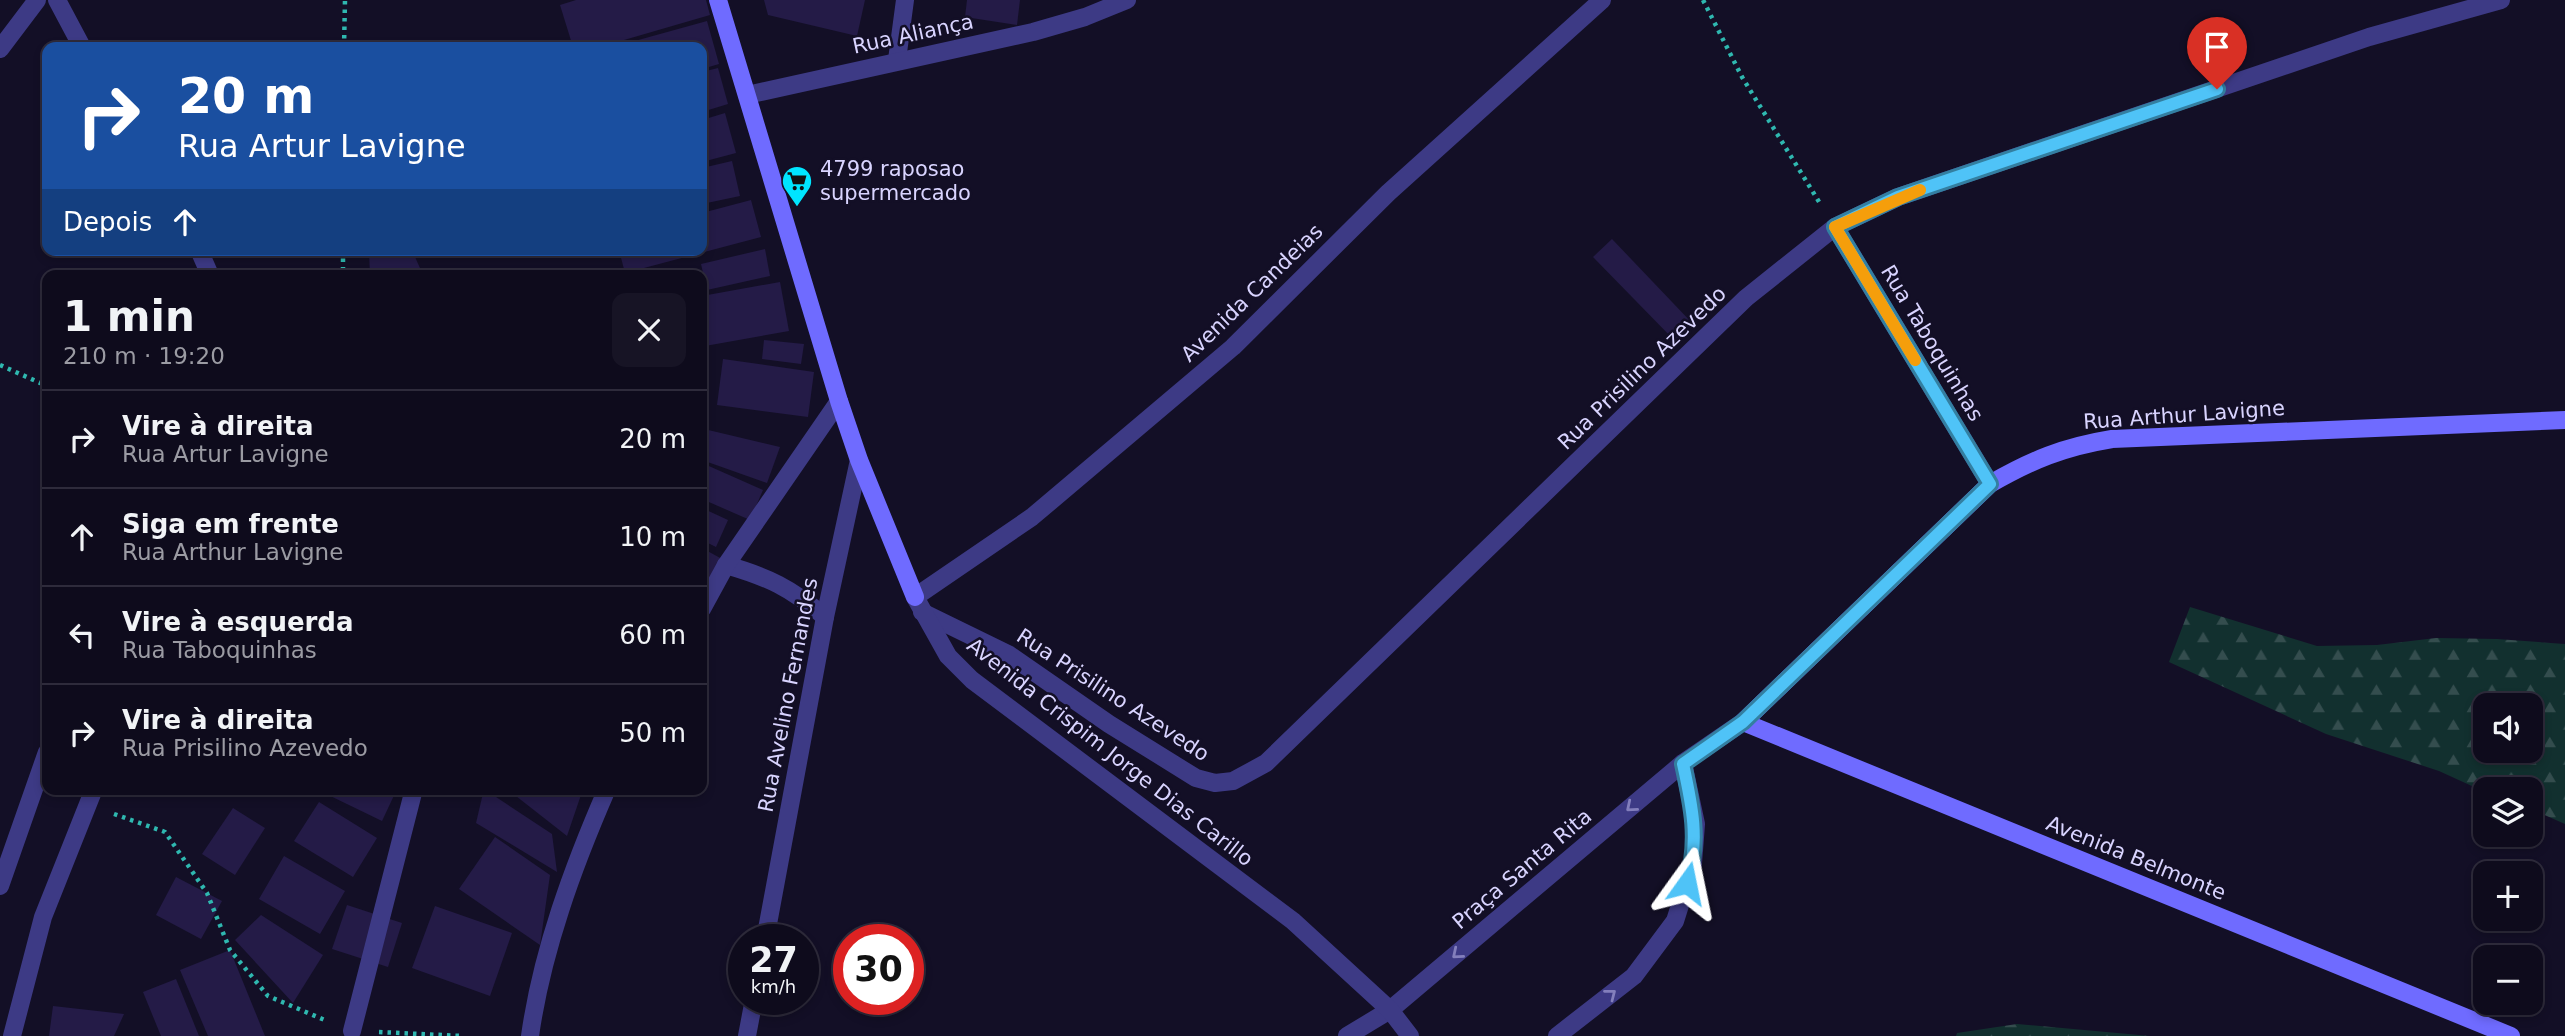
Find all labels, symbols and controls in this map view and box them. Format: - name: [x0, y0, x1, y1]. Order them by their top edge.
- street label: Rua Aliança: [850, 9, 976, 59]
- pin: [2187, 17, 2247, 89]
- icon: arrive: [2198, 28, 2236, 66]
- text: 20 m: [178, 68, 314, 125]
- icon: right: [63, 70, 154, 161]
- text: Rua Artur Lavigne: [178, 127, 466, 165]
- place label: 4799 raposao supermercado: [820, 157, 971, 205]
- supermarket icon: 4799 raposao supermercado: [780, 164, 814, 208]
- icon: ahead: [166, 203, 204, 241]
- text: Depois: [63, 207, 152, 237]
- street label: Avenida Candeias: [1176, 219, 1328, 367]
- street label: Rua Taboquinhas: [1876, 261, 1988, 425]
- street label: Rua Prisilino Azevedo: [1553, 281, 1731, 455]
- text: 1 min: [63, 292, 195, 341]
- button: close: [612, 293, 686, 367]
- text: 210 m · 19:20: [63, 343, 225, 369]
- street label: Rua Arthur Lavigne: [2082, 396, 2286, 434]
- text: Vire à direita: [122, 411, 314, 441]
- icon: right: [63, 420, 101, 458]
- text: 20 m: [619, 424, 686, 454]
- text: Rua Artur Lavigne: [122, 441, 329, 467]
- text: Siga em frente: [122, 509, 339, 539]
- icon: ahead: [63, 518, 101, 556]
- text: 10 m: [619, 522, 686, 552]
- text: Rua Arthur Lavigne: [122, 539, 343, 565]
- street label: Rua Avelino Fernandes: [753, 576, 823, 814]
- text: Vire à esquerda: [122, 607, 354, 637]
- icon: left: [63, 616, 101, 654]
- text: 60 m: [619, 620, 686, 650]
- street label: Rua Prisilino Azevedo: [1012, 624, 1214, 766]
- street label: Avenida Crispim Jorge Dias Carillo: [962, 633, 1258, 871]
- text: Rua Taboquinhas: [122, 637, 317, 663]
- map controls: [2473, 693, 2543, 1015]
- button: sound: [2473, 693, 2543, 763]
- text: Vire à direita: [122, 705, 314, 735]
- icon: right: [63, 714, 101, 752]
- text: 50 m: [619, 718, 686, 748]
- text: Rua Prisilino Azevedo: [122, 735, 368, 761]
- button: layers: [2473, 777, 2543, 847]
- one-way arrow: [1626, 799, 1638, 812]
- street label: Praça Santa Rita: [1448, 804, 1596, 934]
- street label: Avenida Belmonte: [2043, 811, 2229, 905]
- position arrow: [1650, 846, 1724, 920]
- button: +: [2473, 861, 2543, 931]
- speed limit sign: 30: [833, 924, 924, 1015]
- text: 27: [749, 940, 798, 980]
- button: −: [2473, 945, 2543, 1015]
- one-way arrow: [1452, 946, 1465, 958]
- text: km/h: [751, 976, 796, 997]
- one-way arrow: [1603, 990, 1616, 1003]

